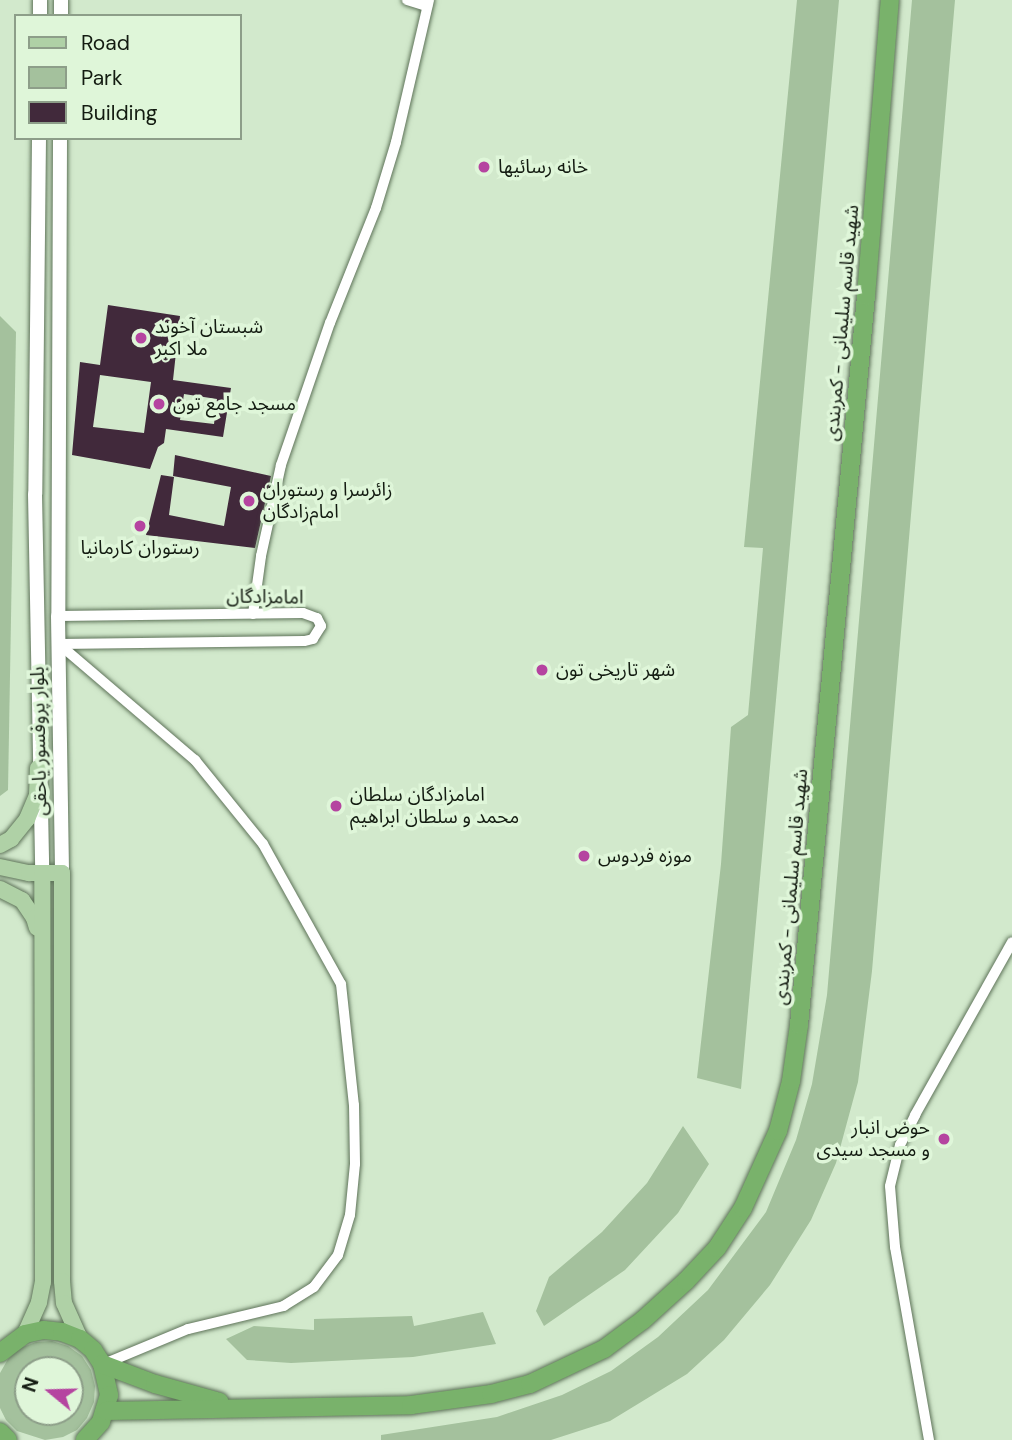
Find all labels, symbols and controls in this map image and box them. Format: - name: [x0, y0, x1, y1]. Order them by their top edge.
- legend: [14, 14, 242, 140]
- text: Road: [81, 29, 130, 57]
- text: Park: [81, 64, 122, 92]
- text: Building: [81, 99, 157, 127]
- place label: خانه رسائیها: [498, 156, 588, 178]
- marker: خانه رسائیها: [476, 159, 492, 175]
- street label: شهید قاسم سلیمانی - کمربندی: [820, 204, 864, 442]
- place label: شبستان آخوند ملا اکبر: [155, 316, 263, 360]
- marker: شبستان آخوند ملا اکبر: [133, 330, 149, 346]
- place label: مسجد جامع تون: [173, 393, 296, 415]
- marker: مسجد جامع تون: [151, 396, 167, 412]
- place label: زائرسرا و رستوران امام‌زادگان: [263, 479, 393, 523]
- marker: زائرسرا و رستوران امام‌زادگان: [241, 493, 257, 509]
- marker: رستوران کارمانیا: [132, 518, 148, 534]
- place label: رستوران کارمانیا: [80, 537, 200, 559]
- street label: امامزادگان: [226, 585, 304, 609]
- place label: شهر تاریخی تون: [556, 659, 675, 681]
- marker: شهر تاریخی تون: [534, 662, 550, 678]
- street label: بلوار پروفسور یاحقی: [26, 666, 52, 816]
- street label: شهید قاسم سلیمانی - کمربندی: [769, 768, 813, 1006]
- place label: امامزادگان سلطان محمد و سلطان ابراهیم: [350, 784, 519, 828]
- marker: امامزادگان سلطان محمد و سلطان ابراهیم: [328, 798, 344, 814]
- place label: موزه فردوس: [598, 845, 692, 867]
- marker: موزه فردوس: [576, 848, 592, 864]
- place label: حوض انبار و مسجد سیدی: [817, 1117, 930, 1161]
- marker: حوض انبار و مسجد سیدی: [936, 1131, 952, 1147]
- north arrow: [14, 1356, 84, 1426]
- text: N: [16, 1374, 45, 1395]

